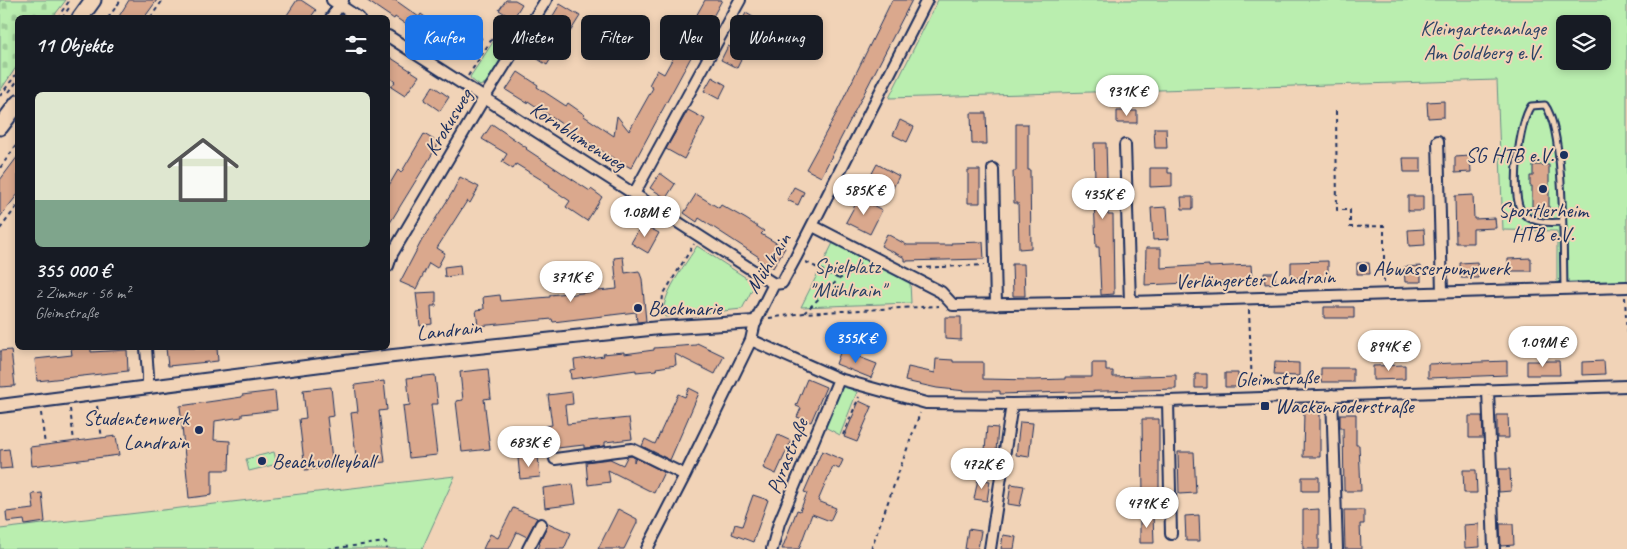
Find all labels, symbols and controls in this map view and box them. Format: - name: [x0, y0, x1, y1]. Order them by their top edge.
- chip: Kaufen: [405, 15, 483, 60]
- chip: Mieten: [493, 15, 571, 60]
- chip: Filter: [581, 15, 650, 60]
- chip: Neu: [660, 15, 720, 60]
- chip: Wohnung: [730, 15, 823, 60]
- park label: Kleingartenanlage Am Goldberg e.V.: [1420, 15, 1548, 65]
- map controls: [1556, 15, 1611, 70]
- button: layers: [1556, 15, 1611, 70]
- icon: filters: [342, 31, 370, 59]
- text: 11 Objekte: [35, 32, 112, 58]
- pin: 931K €: [1086, 74, 1168, 117]
- text: 931K €: [1107, 81, 1147, 101]
- street label: Krokusweg: [418, 83, 479, 160]
- street label: Kornblumenweg: [525, 96, 632, 177]
- icon: home: [158, 125, 248, 215]
- place label: SG HTB e.V.: [1466, 142, 1555, 168]
- marker: SG HTB e.V.: [1558, 149, 1570, 161]
- pin: 585K €: [823, 174, 905, 216]
- pin: 435K €: [1062, 178, 1144, 220]
- text: 585K €: [844, 180, 884, 200]
- marker: Sportlerheim HTB e.V.: [1537, 183, 1549, 195]
- text: 435K €: [1083, 184, 1123, 204]
- pin: 1.08M €: [599, 196, 691, 238]
- place label: Sportlerheim HTB e.V.: [1498, 197, 1590, 247]
- text: 1.08M €: [621, 202, 669, 222]
- street label: Mühlrain: [739, 228, 797, 298]
- park label: Spielplatz "Mühlrain": [809, 253, 889, 303]
- place label: Abwasserpumpwerk: [1373, 255, 1511, 281]
- text: 355 000 €: [35, 257, 111, 283]
- pin: 371K €: [530, 260, 612, 303]
- marker: Abwasserpumpwerk: [1357, 262, 1369, 274]
- street label: Verlängerter Landrain: [1175, 263, 1337, 295]
- text: 371K €: [551, 267, 591, 287]
- text: 2 Zimmer · 56 m²: [35, 283, 130, 303]
- place label: Backmarie: [648, 295, 724, 321]
- marker: Backmarie: [632, 302, 644, 314]
- text: Gleimstraße: [35, 303, 98, 323]
- street label: Landrain: [415, 314, 483, 346]
- pin: 355K €: [815, 322, 897, 364]
- pin: 1.09M €: [1497, 326, 1589, 368]
- text: 355K €: [836, 328, 876, 348]
- pin: 894K €: [1348, 330, 1430, 372]
- text: 1.09M €: [1519, 332, 1567, 352]
- text: 894K €: [1369, 336, 1409, 356]
- street label: Gleimstraße: [1235, 363, 1321, 392]
- place label: Wackenroderstraße: [1275, 393, 1416, 419]
- marker: Wackenroderstraße: [1259, 400, 1271, 412]
- place label: Studentenwerk Landrain: [83, 405, 190, 455]
- street label: Pyrastraße: [760, 413, 815, 497]
- marker: Studentenwerk Landrain: [193, 424, 205, 436]
- pin: 683K €: [488, 426, 570, 468]
- text: 683K €: [508, 432, 550, 452]
- place label: Beachvolleyball: [272, 448, 379, 474]
- pin: 472K €: [941, 448, 1023, 490]
- text: 472K €: [962, 454, 1002, 474]
- marker: Beachvolleyball: [256, 455, 268, 467]
- pin: 479K €: [1106, 486, 1188, 529]
- text: 479K €: [1127, 493, 1167, 513]

